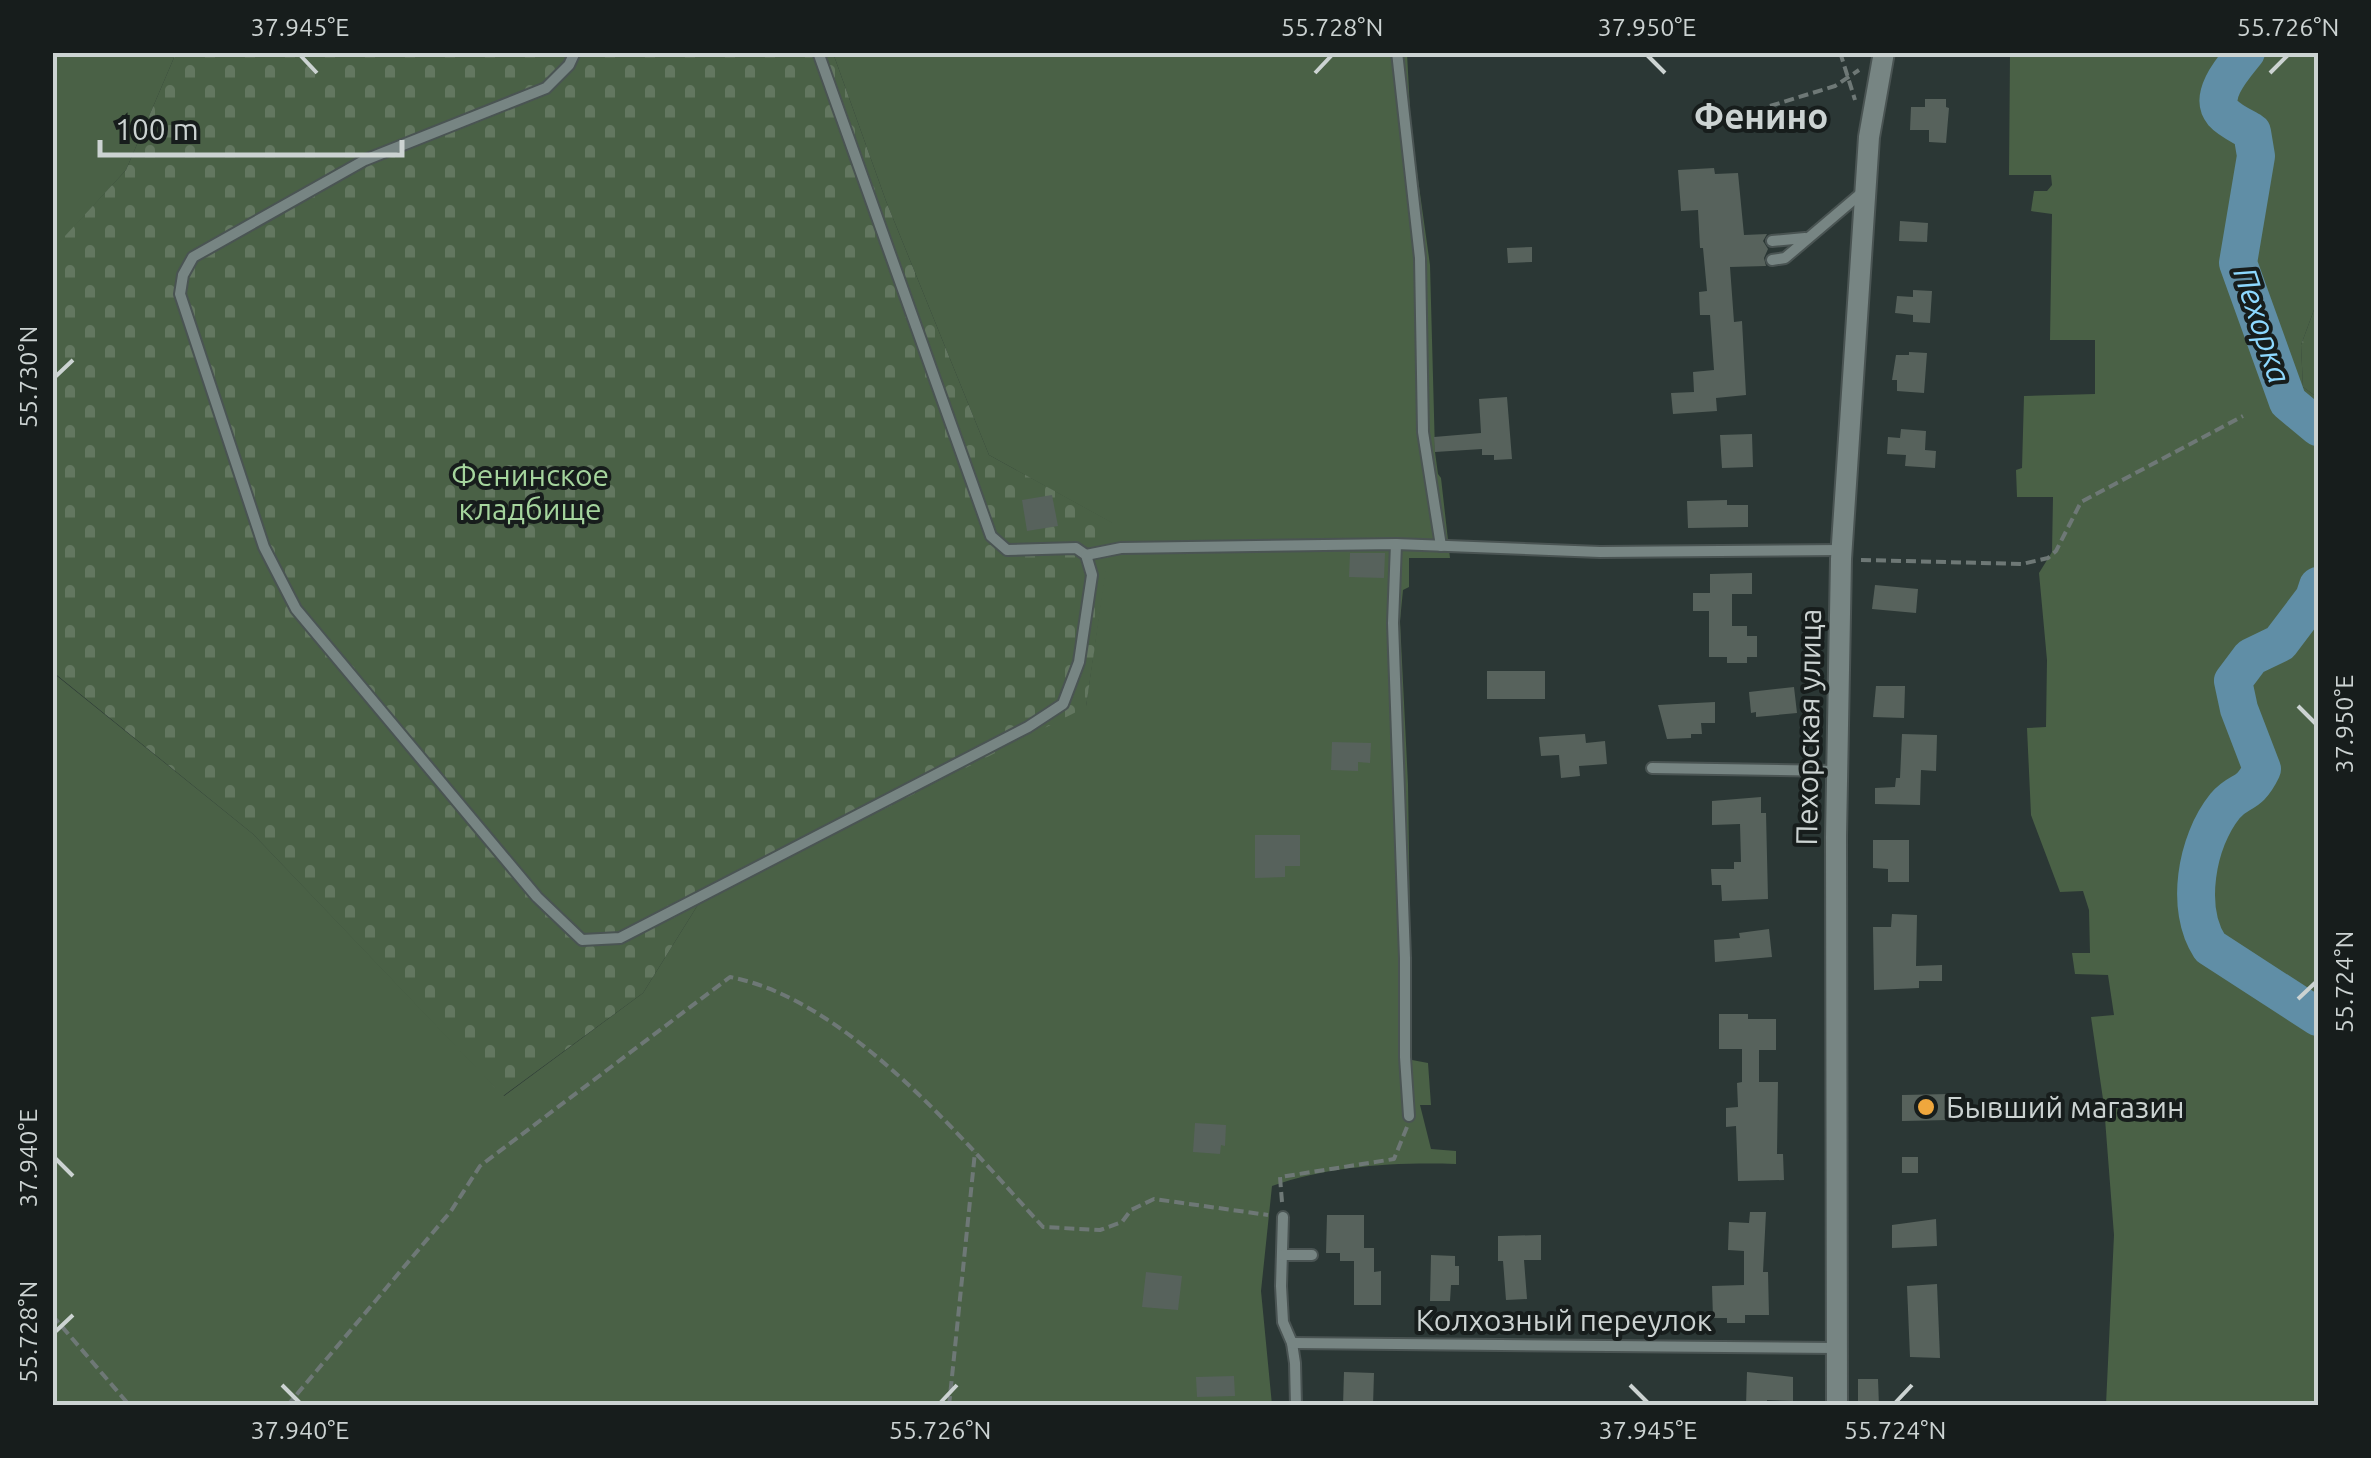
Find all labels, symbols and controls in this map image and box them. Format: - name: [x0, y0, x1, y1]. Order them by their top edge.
- text: 37.945°E: [251, 13, 349, 41]
- text: 55.728°N: [1281, 13, 1383, 41]
- text: 37.950°E: [1598, 13, 1696, 41]
- text: 55.726°N: [2237, 13, 2339, 41]
- scale bar: [100, 95, 402, 157]
- district label: Фенино: [1694, 96, 1828, 136]
- text: 100 m: [115, 112, 199, 146]
- water label: Пехорка: [2227, 262, 2299, 388]
- text: 55.730°N: [14, 326, 42, 428]
- park label: Фенинское кладбище: [451, 458, 609, 526]
- street label: Пехорская улица: [1789, 608, 1827, 846]
- text: 37.950°E: [2330, 675, 2358, 773]
- text: 55.724°N: [2330, 931, 2358, 1033]
- place label: Бывший магазин: [1946, 1090, 2184, 1124]
- marker: Бывший магазин: [1915, 1096, 1937, 1118]
- text: 37.940°E: [14, 1109, 42, 1207]
- text: 55.728°N: [14, 1281, 42, 1383]
- street label: Колхозный переулок: [1416, 1303, 1712, 1337]
- text: 37.940°E: [251, 1416, 349, 1444]
- text: 55.726°N: [889, 1416, 991, 1444]
- text: 37.945°E: [1599, 1416, 1697, 1444]
- text: 55.724°N: [1844, 1416, 1946, 1444]

